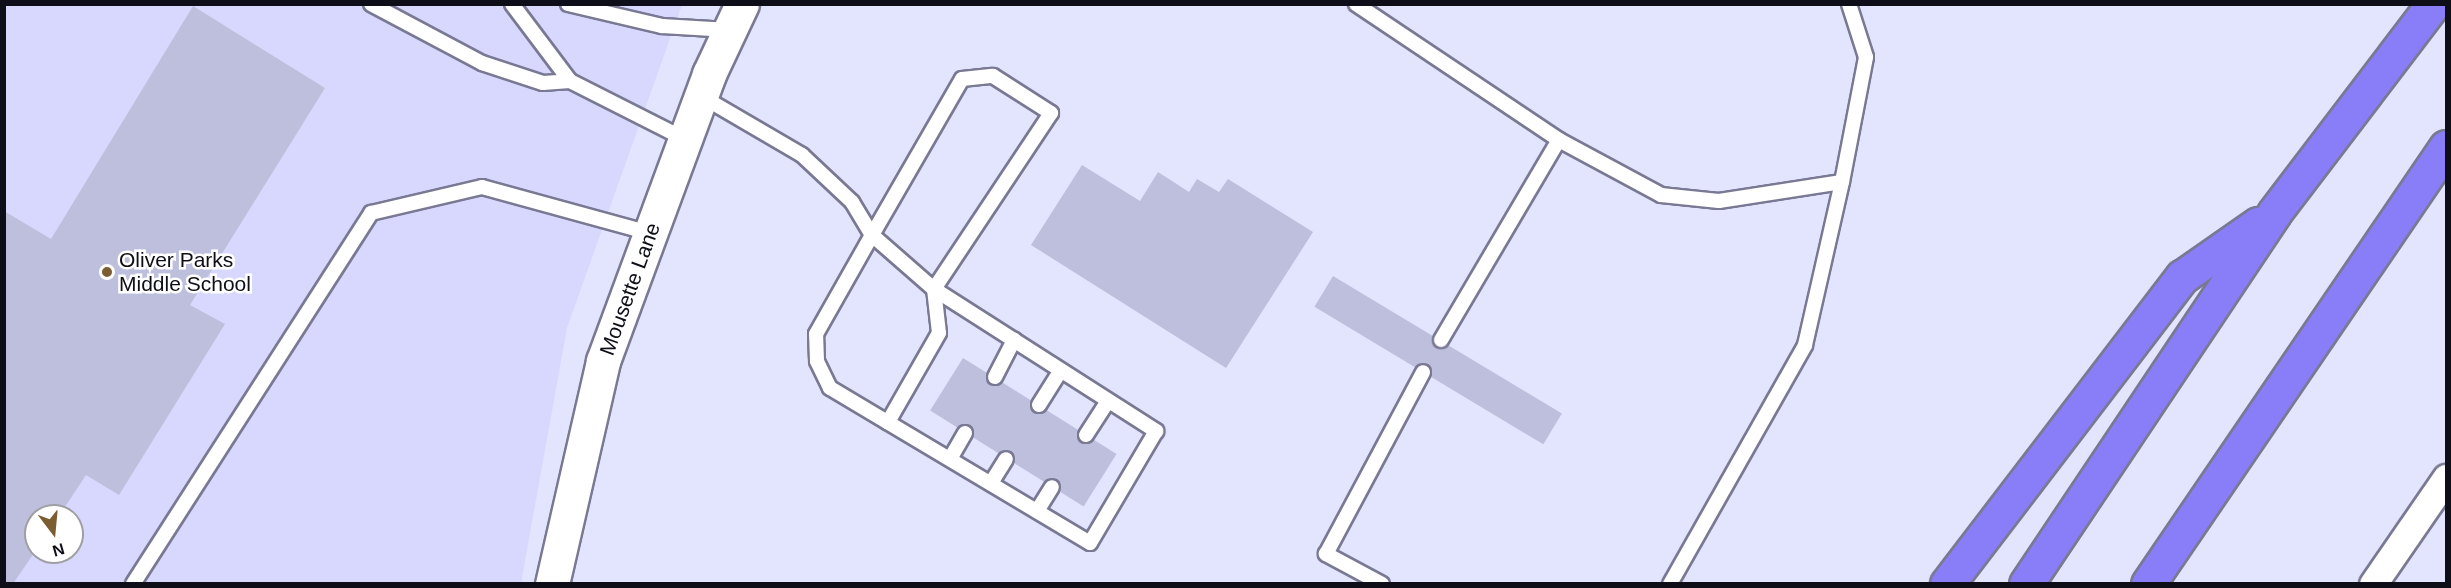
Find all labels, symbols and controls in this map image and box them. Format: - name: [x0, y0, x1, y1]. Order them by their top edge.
- street label: Mousette Lane: [594, 219, 666, 359]
- place label: Oliver Parks Middle School: [119, 247, 251, 297]
- marker: Oliver Parks Middle School: [100, 265, 114, 279]
- north arrow: [24, 504, 84, 564]
- text: N: [51, 540, 66, 560]

